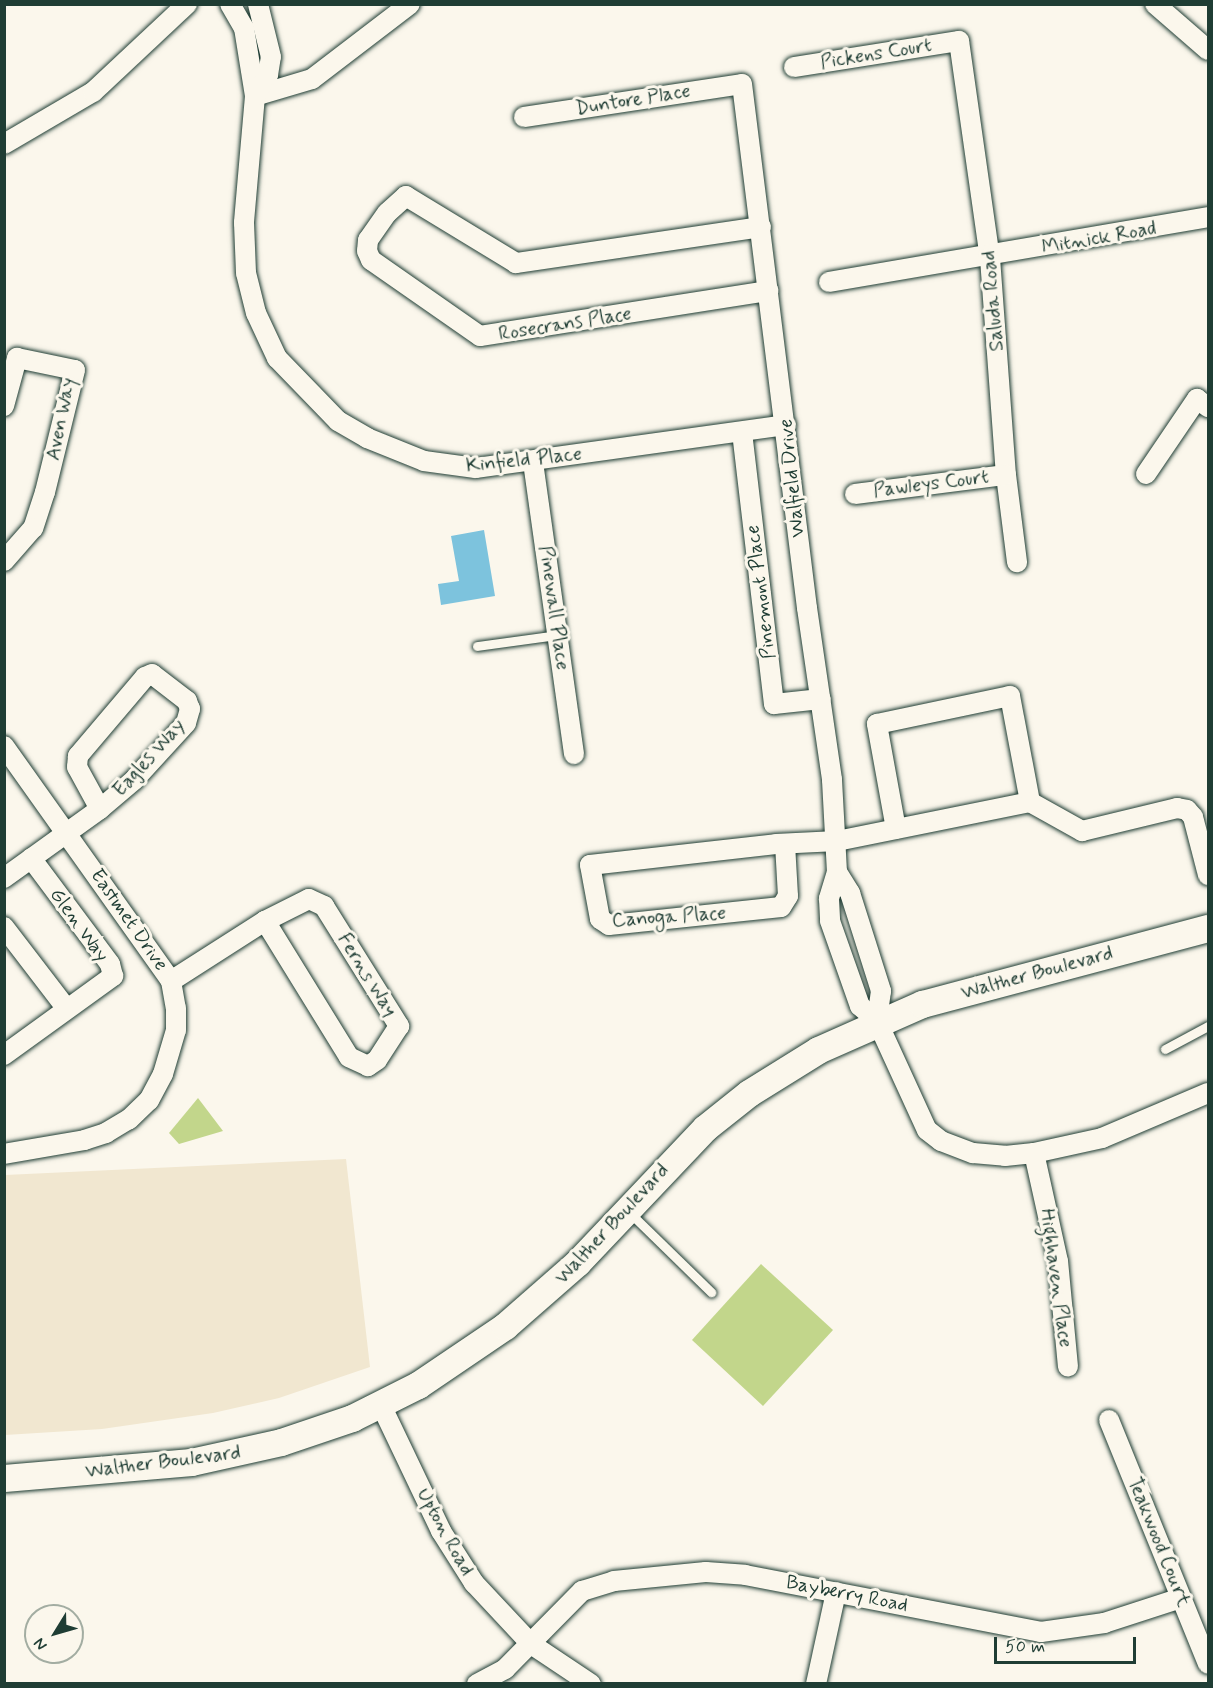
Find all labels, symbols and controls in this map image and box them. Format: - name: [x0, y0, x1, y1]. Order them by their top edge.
- street label: Pickens Court: [817, 33, 935, 75]
- street label: Duntore Place: [573, 79, 693, 121]
- street label: Mitnick Road: [1040, 216, 1158, 260]
- street label: Saluda Road: [977, 250, 1009, 352]
- street label: Rosecrans Place: [497, 302, 633, 346]
- street label: Aven Way: [41, 375, 81, 463]
- street label: Walfield Drive: [774, 418, 810, 538]
- street label: Kinfield Place: [466, 442, 582, 478]
- street label: Pawleys Court: [870, 465, 992, 503]
- street label: Pinemont Place: [741, 525, 781, 659]
- street label: Pinewall Place: [534, 545, 574, 671]
- street label: Eagles Way: [108, 714, 190, 802]
- street label: Eastmet Drive: [85, 865, 173, 975]
- street label: Glen Way: [44, 883, 114, 967]
- street label: Canoga Place: [611, 901, 727, 933]
- street label: Ferns Way: [331, 928, 403, 1022]
- street label: Walther Boulevard: [960, 942, 1114, 1004]
- street label: Walther Boulevard: [551, 1160, 673, 1288]
- street label: Highhaven Place: [1034, 1207, 1078, 1349]
- street label: Walther Boulevard: [86, 1441, 240, 1483]
- street label: Teakwood Court: [1123, 1476, 1195, 1608]
- street label: Upton Road: [411, 1484, 479, 1580]
- street label: Bayberry Road: [784, 1570, 910, 1618]
- north arrow: [24, 1604, 84, 1664]
- scale bar: [997, 1625, 1140, 1663]
- text: N: [29, 1633, 52, 1655]
- text: 50 m: [1005, 1635, 1045, 1659]

